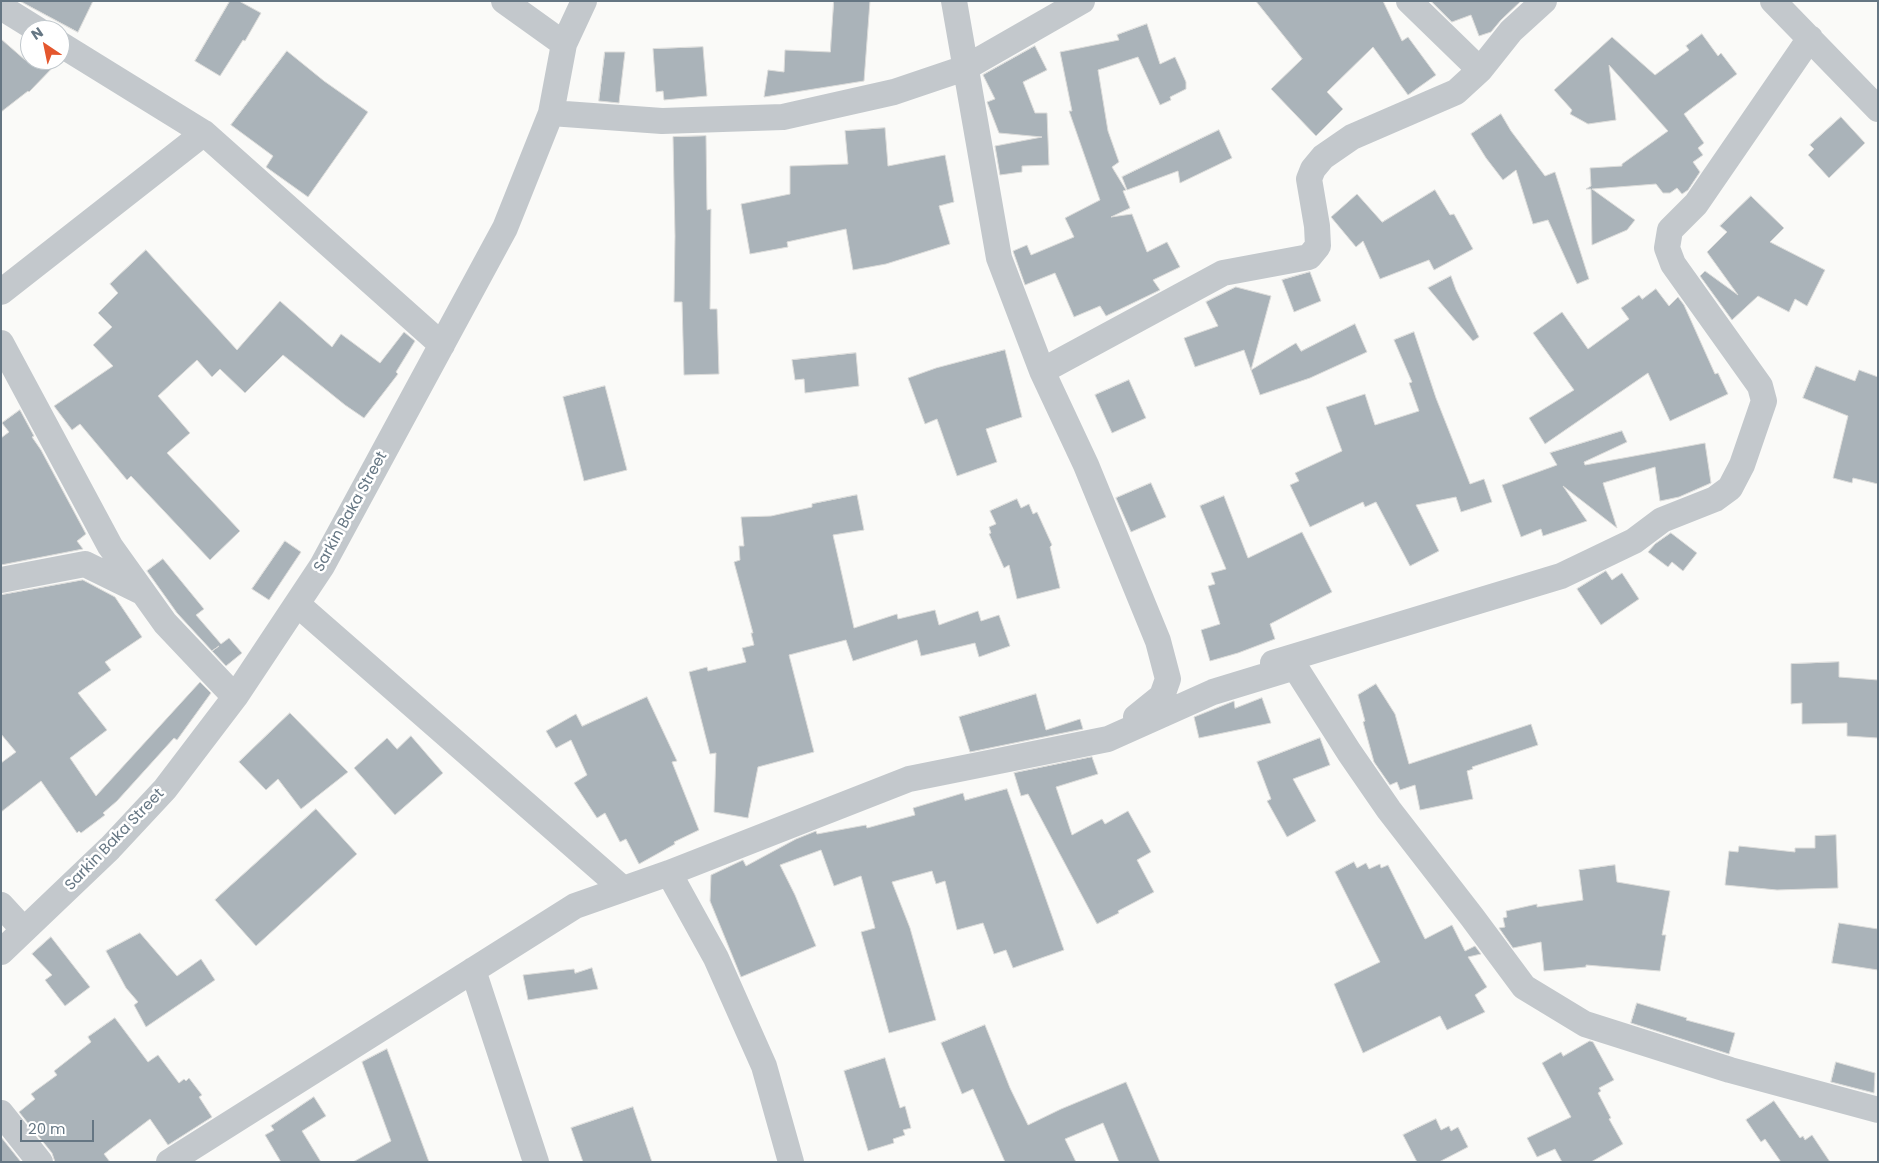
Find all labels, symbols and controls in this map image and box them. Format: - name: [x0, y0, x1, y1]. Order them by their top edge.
- north arrow: [20, 20, 70, 70]
- text: N: [27, 22, 47, 45]
- street label: Sarkin Baka Street: [310, 449, 392, 575]
- street label: Sarkin Baka Street: [62, 785, 168, 895]
- scale bar: [22, 1110, 96, 1142]
- text: 20 m: [28, 1118, 66, 1139]

